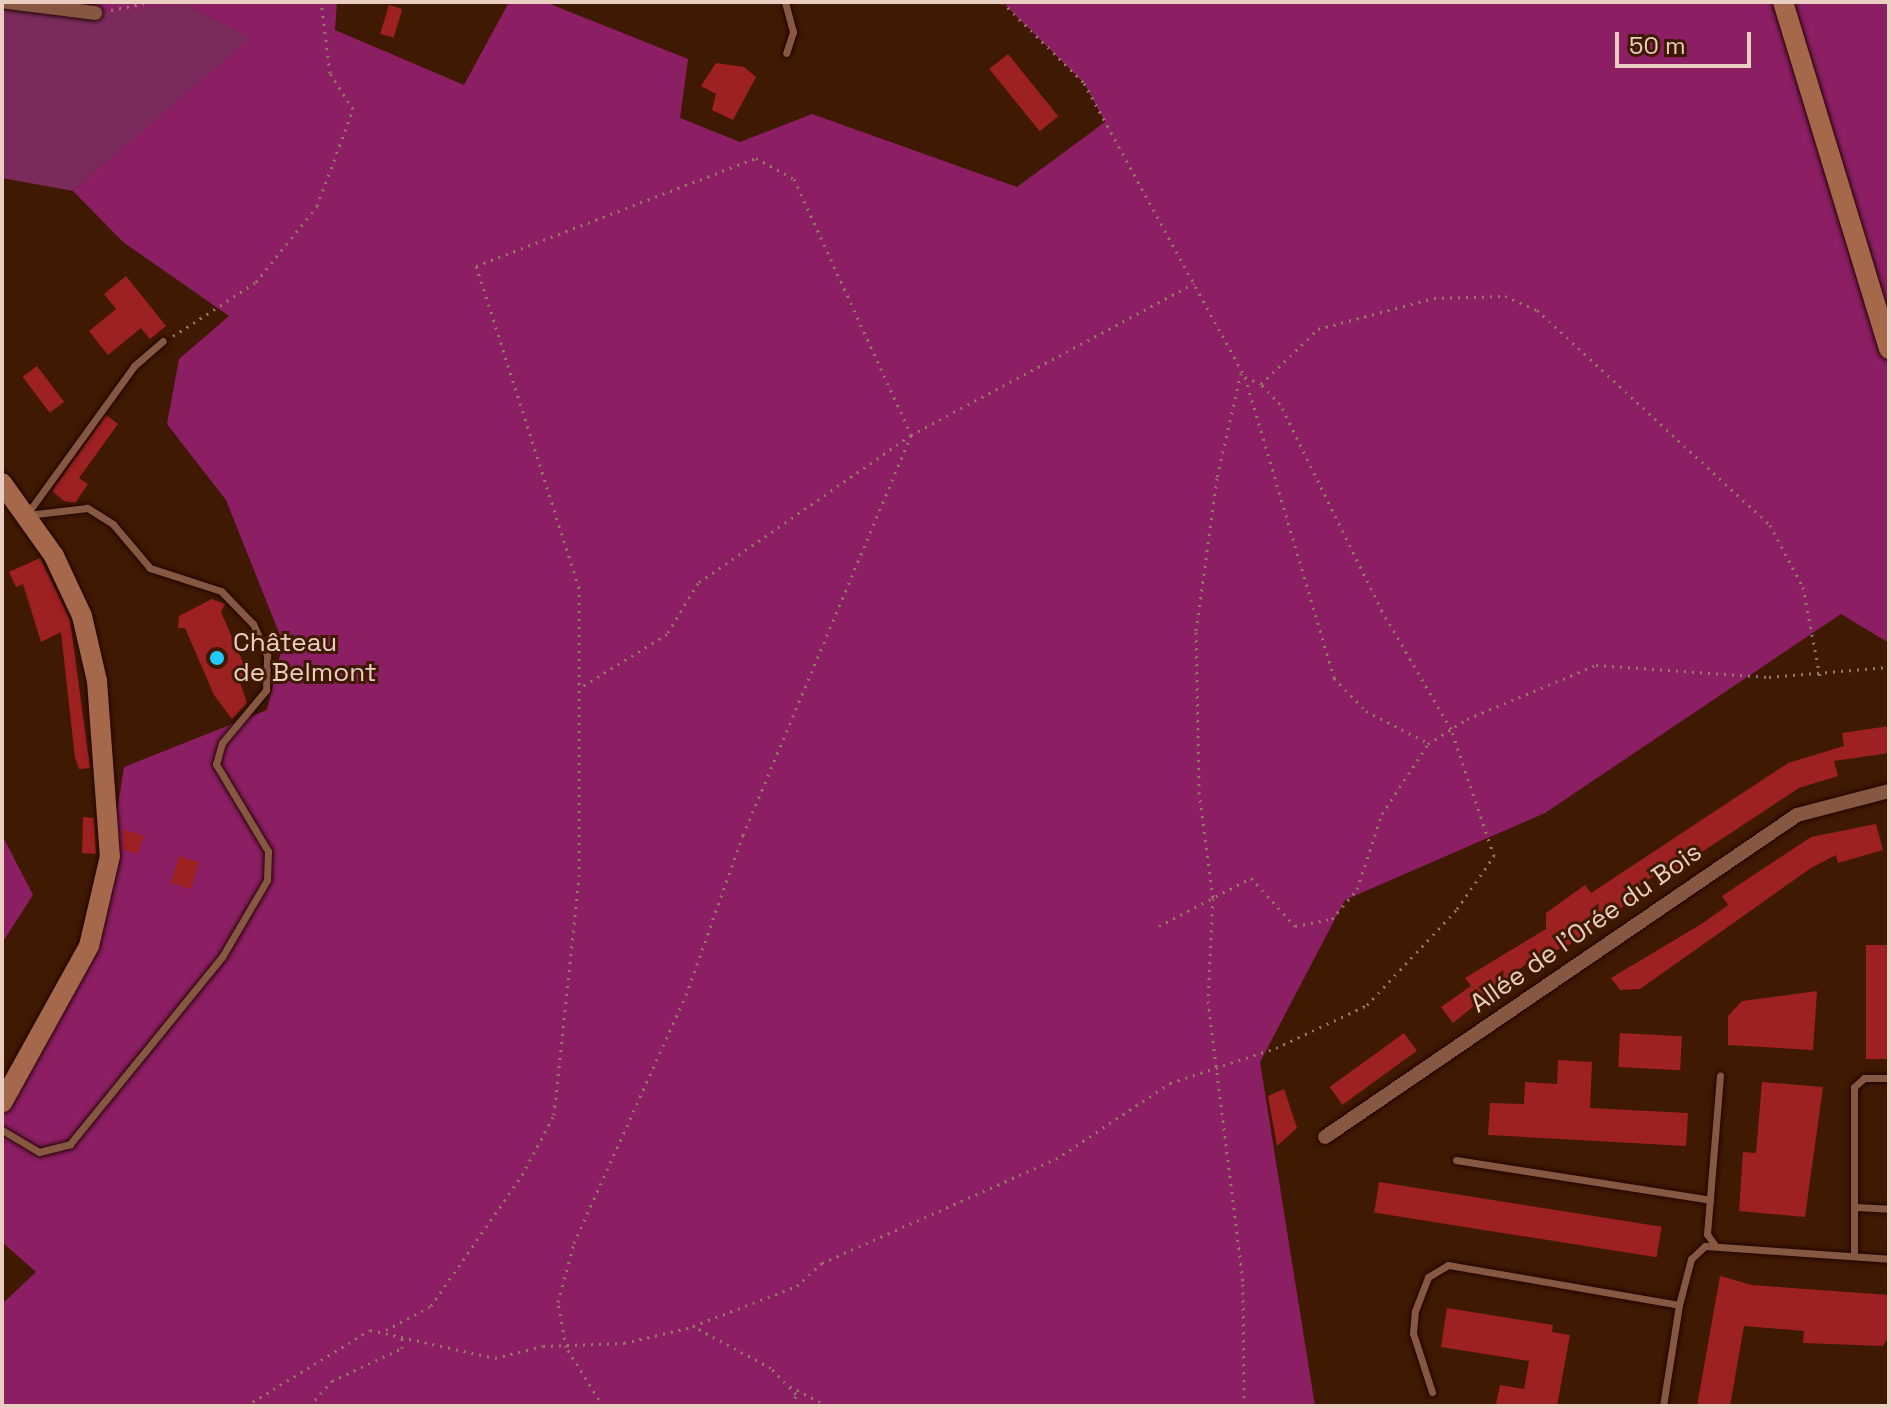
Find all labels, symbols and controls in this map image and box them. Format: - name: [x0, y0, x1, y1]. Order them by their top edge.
- scale bar: [1619, 16, 1755, 66]
- text: 50 m: [1629, 30, 1686, 61]
- place label: Château de Belmont: [233, 627, 377, 688]
- marker: Château de Belmont: [208, 649, 226, 667]
- street label: Allée de l'Orée du Bois: [1464, 836, 1708, 1020]

